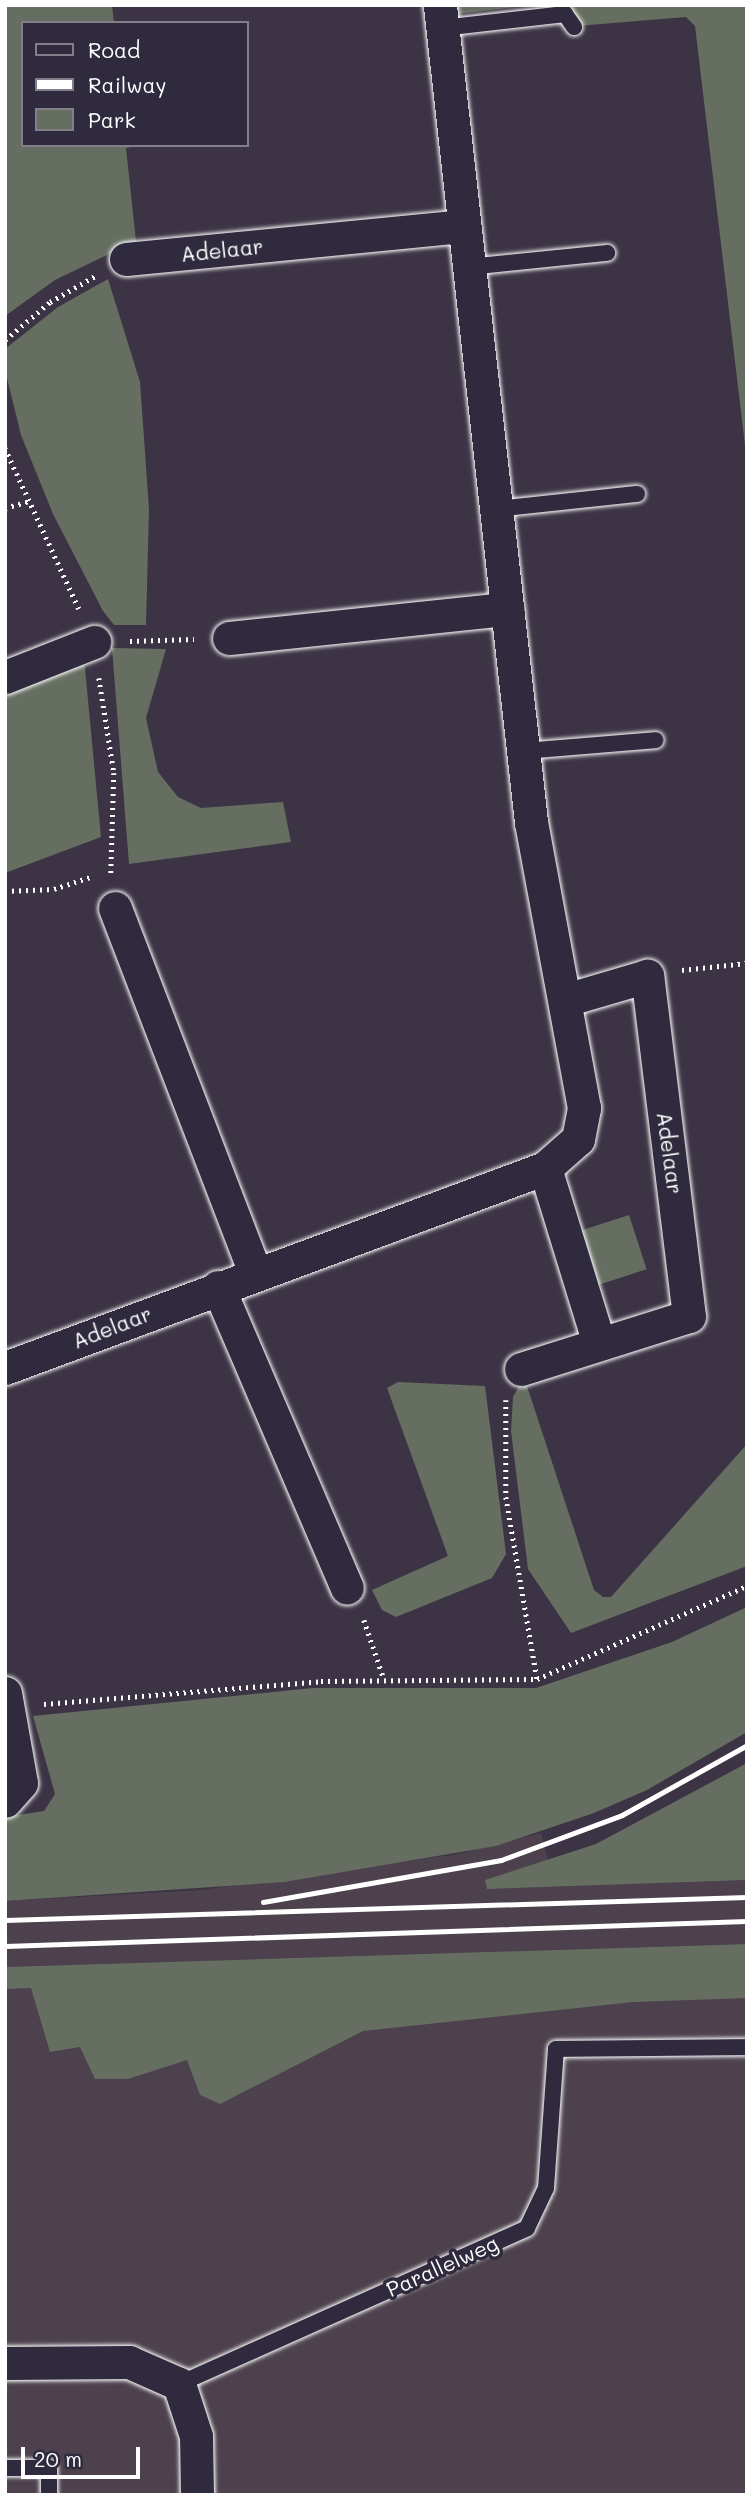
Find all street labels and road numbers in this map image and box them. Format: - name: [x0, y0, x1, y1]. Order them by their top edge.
- street label: Adelaar: [179, 233, 265, 267]
- street label: Adelaar: [652, 1110, 688, 1196]
- street label: Adelaar: [69, 1300, 155, 1354]
- street label: Parallelweg: [382, 2230, 502, 2302]

